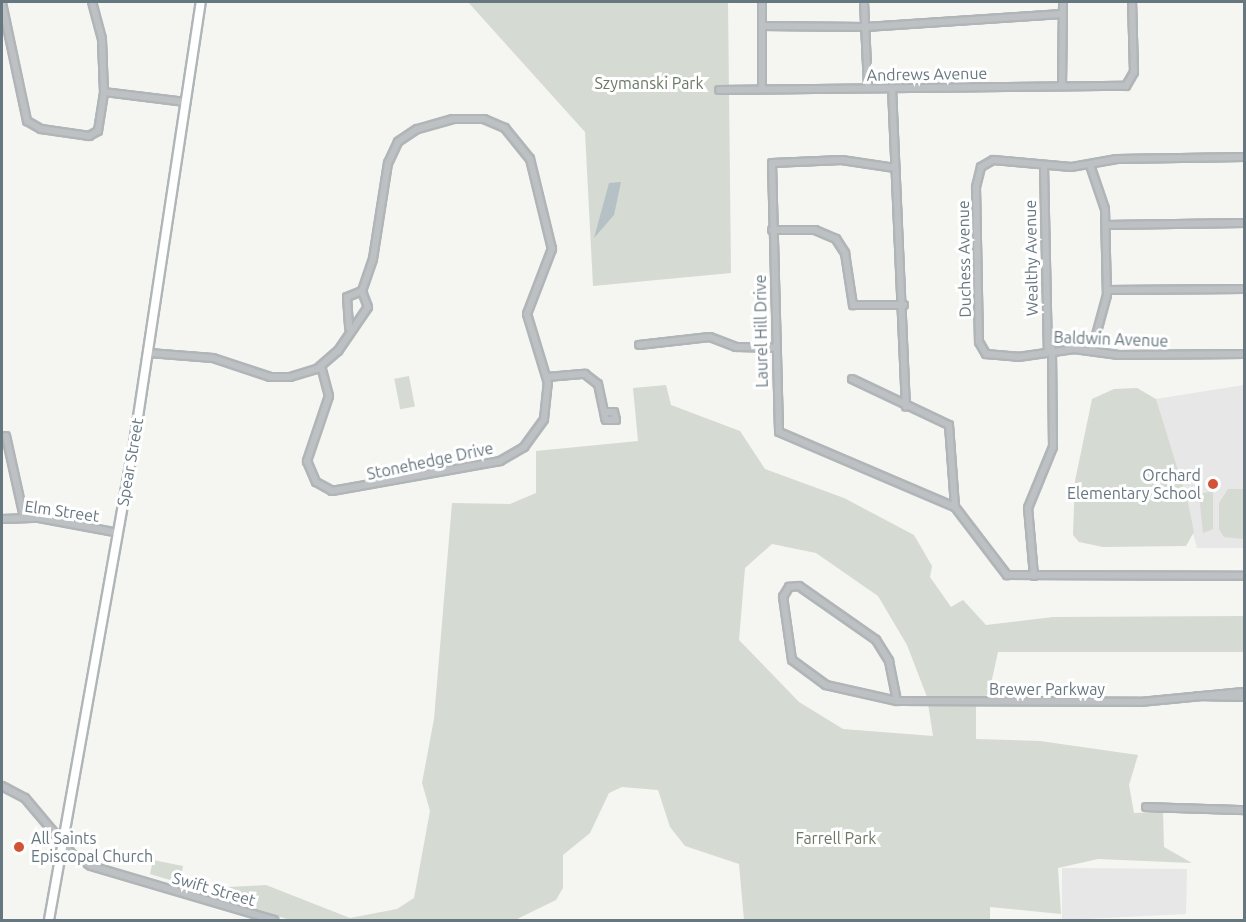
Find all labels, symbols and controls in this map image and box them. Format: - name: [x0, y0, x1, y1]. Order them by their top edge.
- street label: Andrews Avenue: [866, 63, 988, 85]
- park label: Szymanski Park: [594, 73, 704, 93]
- street label: Duchess Avenue: [953, 200, 975, 318]
- street label: Wealthy Avenue: [1020, 200, 1042, 316]
- street label: Laurel Hill Drive: [750, 274, 772, 388]
- street label: Baldwin Avenue: [1053, 327, 1169, 351]
- street label: Spear Street: [113, 416, 147, 508]
- street label: Stonehedge Drive: [365, 438, 495, 484]
- place label: Orchard Elementary School: [1067, 465, 1201, 503]
- marker: Orchard Elementary School: [1206, 477, 1220, 491]
- street label: Elm Street: [23, 496, 101, 526]
- street label: Brewer Parkway: [989, 679, 1105, 699]
- place label: All Saints Episcopal Church: [31, 828, 153, 866]
- park label: Farrell Park: [796, 828, 876, 848]
- marker: All Saints Episcopal Church: [12, 840, 26, 854]
- street label: Swift Street: [170, 868, 258, 910]

